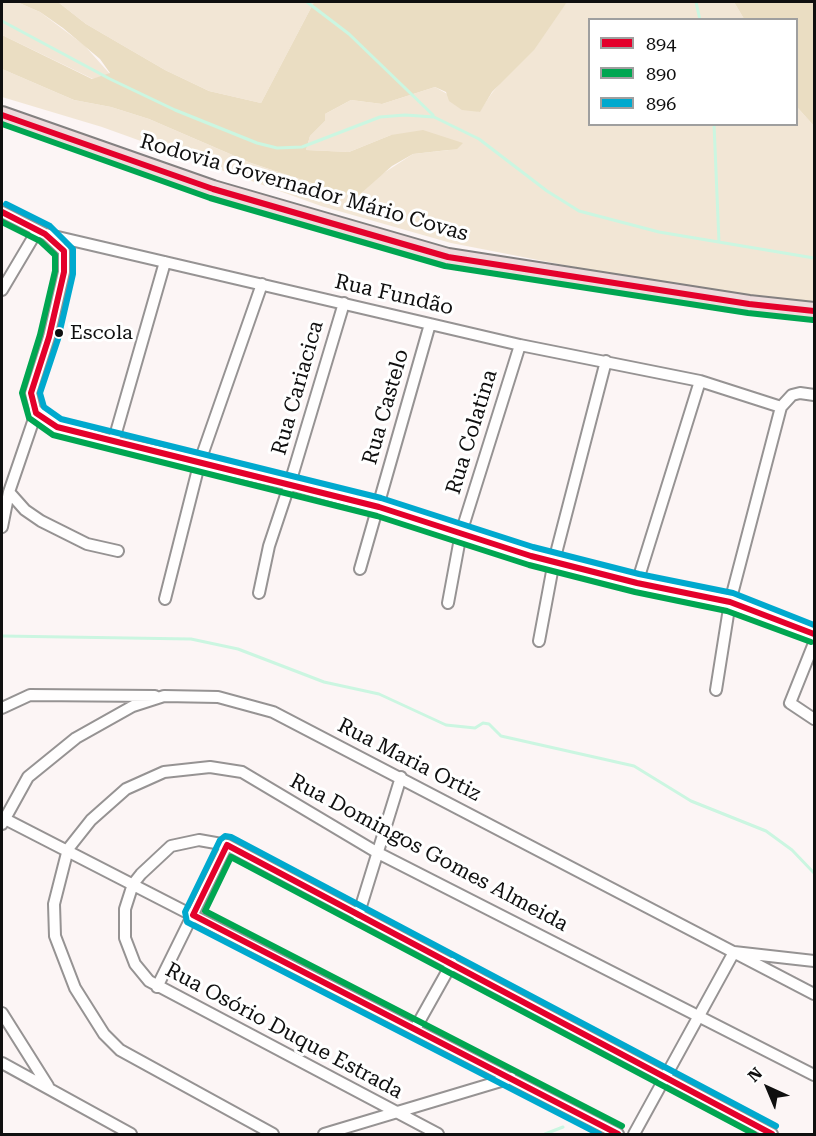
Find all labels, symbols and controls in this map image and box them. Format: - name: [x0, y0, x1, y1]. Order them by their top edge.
- legend: [588, 18, 798, 126]
- text: 894: [646, 33, 676, 54]
- text: 890: [646, 63, 676, 84]
- text: 896: [646, 93, 676, 114]
- street label: Rodovia Governador Mário Covas: [137, 129, 471, 247]
- street label: Rua Fundão: [332, 269, 456, 321]
- street label: Rua Cariacica: [267, 318, 329, 458]
- place label: Escola: [70, 321, 133, 345]
- marker: Escola: [53, 327, 65, 339]
- street label: Rua Castelo: [358, 346, 414, 468]
- street label: Rua Colatina: [441, 367, 503, 497]
- street label: Rua Maria Ortiz: [333, 713, 485, 807]
- street label: Rua Domingos Gomes Almeida: [286, 769, 572, 937]
- street label: Rua Osório Duque Estrada: [161, 958, 407, 1104]
- north arrow: [738, 1058, 798, 1118]
- text: N: [744, 1064, 766, 1086]

